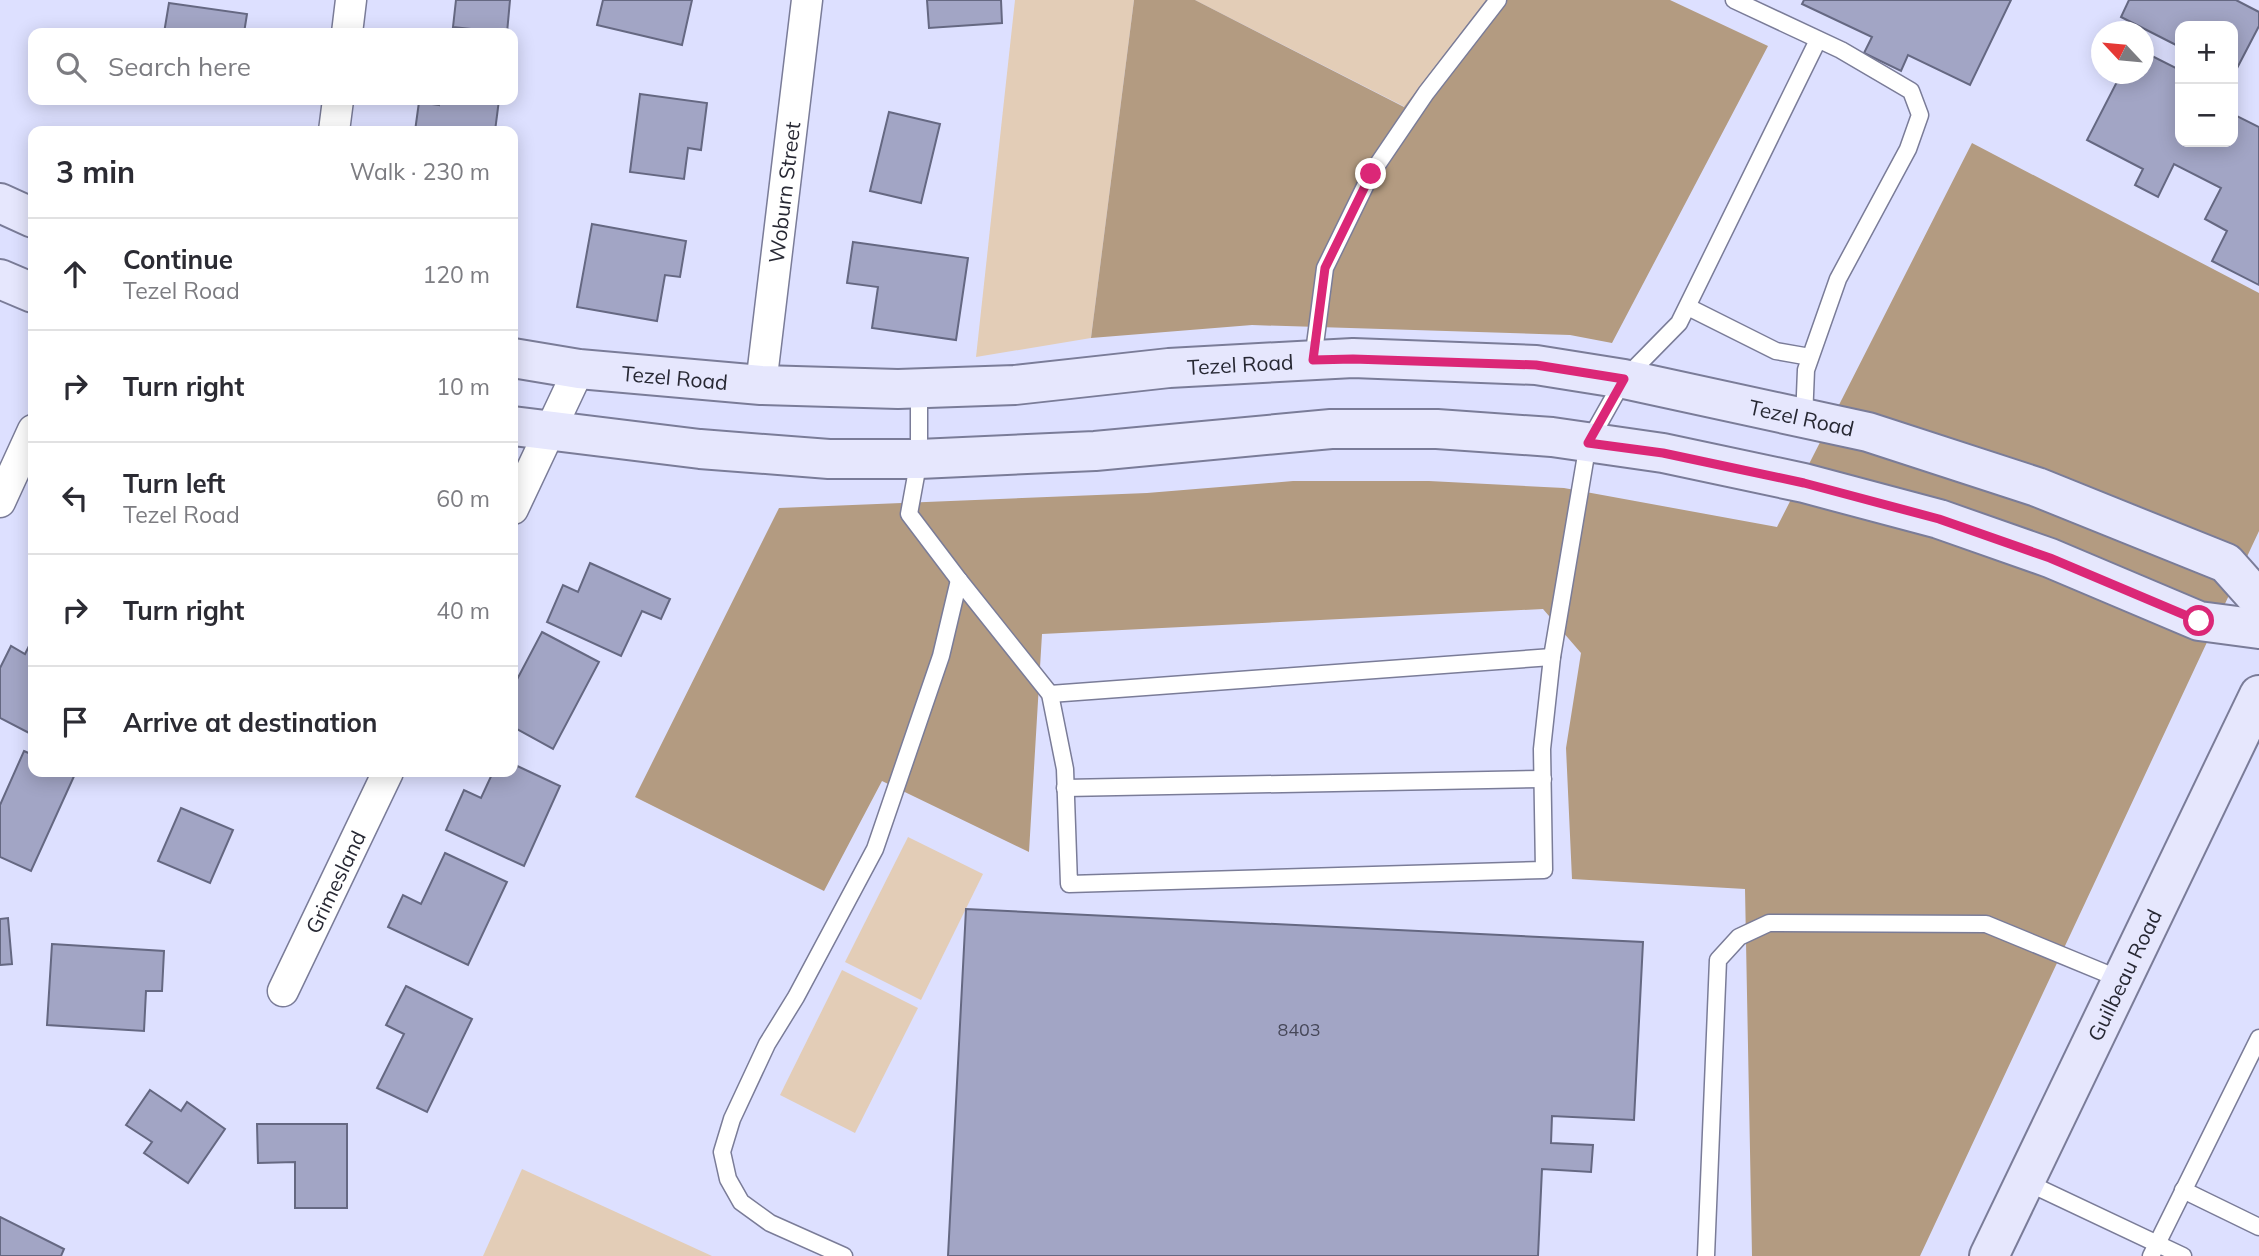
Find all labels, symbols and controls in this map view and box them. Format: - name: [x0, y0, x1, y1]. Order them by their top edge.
- north arrow: [2091, 21, 2154, 84]
- map controls: [2175, 21, 2238, 147]
- button: +: [2175, 21, 2238, 84]
- search box: [28, 28, 518, 105]
- icon: search: [52, 48, 90, 86]
- text: Search here: [108, 50, 251, 83]
- button: −: [2175, 84, 2238, 147]
- street label: Woburn Street: [763, 120, 805, 265]
- text: 3 min: [56, 153, 135, 191]
- text: Walk · 230 m: [350, 157, 490, 186]
- route end: [1355, 158, 1386, 189]
- text: Continue: [123, 243, 233, 276]
- icon: ahead: [56, 255, 94, 293]
- text: 120 m: [422, 260, 490, 289]
- text: Tezel Road: [123, 276, 240, 305]
- street label: Tezel Road: [1186, 348, 1294, 380]
- street label: Tezel Road: [620, 360, 729, 395]
- icon: right: [56, 367, 94, 405]
- text: Turn right: [123, 370, 244, 403]
- text: 10 m: [436, 372, 490, 401]
- street label: Tezel Road: [1747, 394, 1857, 442]
- text: Turn left: [123, 467, 225, 500]
- icon: left: [56, 479, 94, 517]
- text: 60 m: [436, 484, 490, 513]
- text: Tezel Road: [123, 500, 240, 529]
- icon: right: [56, 591, 94, 629]
- text: Turn right: [123, 594, 244, 627]
- text: 40 m: [436, 596, 490, 625]
- route start: [2183, 605, 2214, 636]
- icon: arrive: [56, 703, 94, 741]
- text: Arrive at destination: [123, 706, 378, 739]
- street label: Grimesland: [300, 826, 371, 937]
- street label: Guilbeau Road: [2082, 905, 2167, 1045]
- house number: 8403: [1277, 1018, 1321, 1041]

